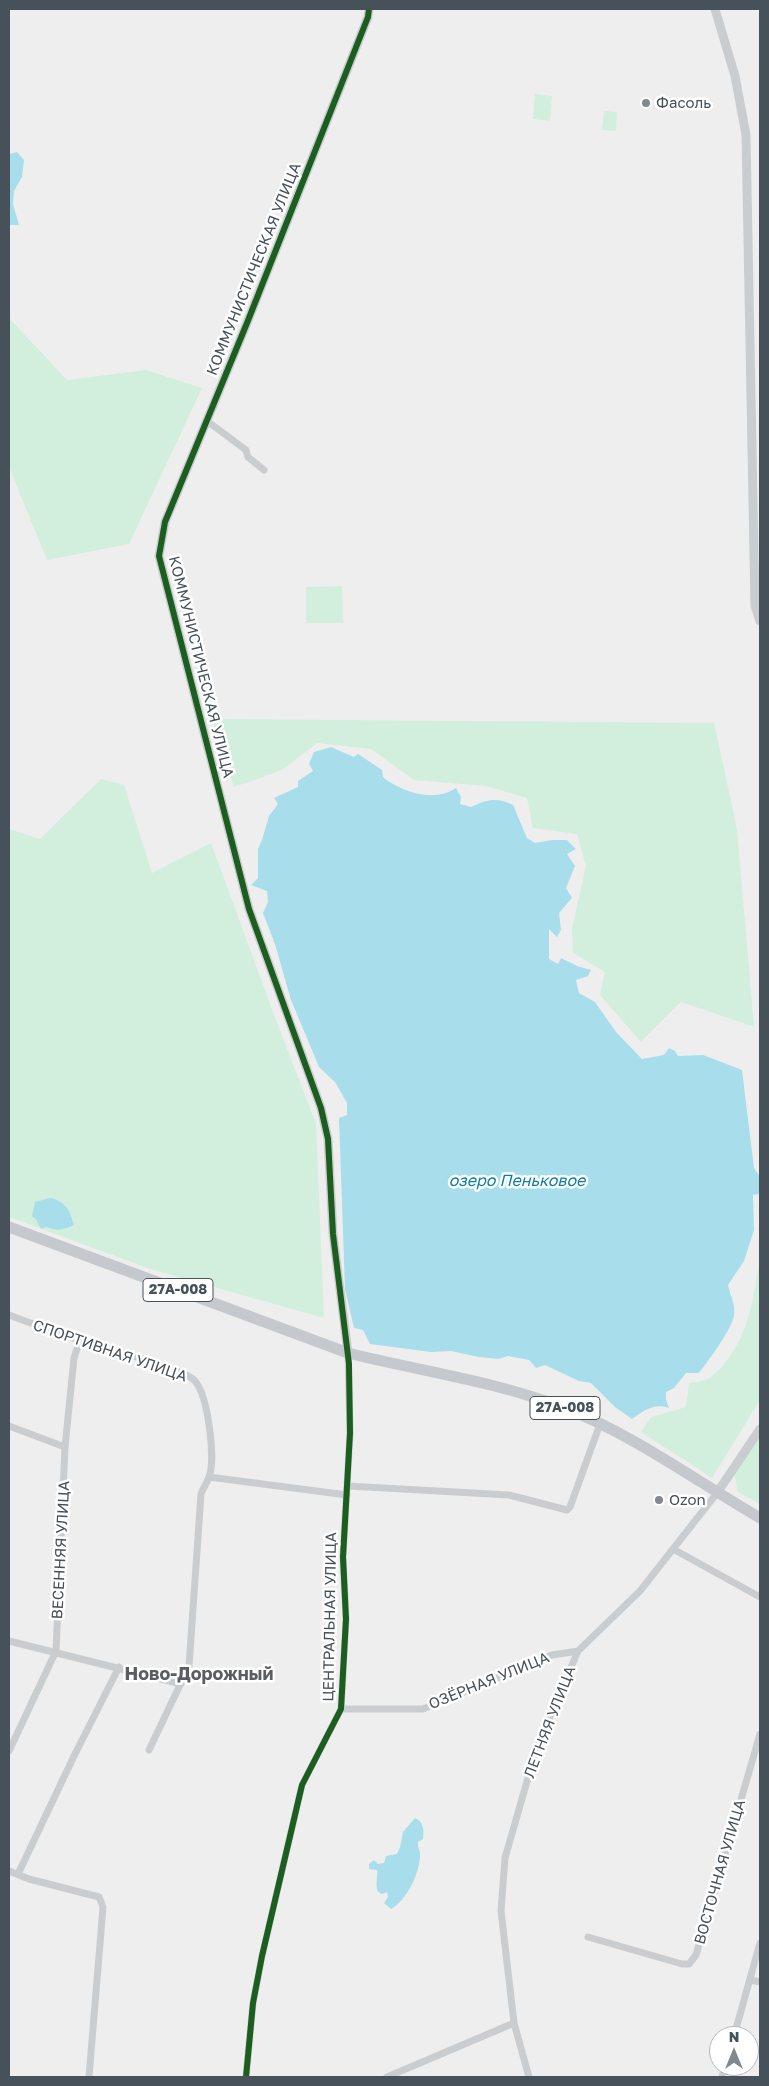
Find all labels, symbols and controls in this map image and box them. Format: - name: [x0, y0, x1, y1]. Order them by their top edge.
- place label: Фасоль: [656, 94, 711, 112]
- marker: Фасоль: [640, 97, 652, 109]
- street label: КОММУНИСТИЧЕСКАЯ УЛИЦА: [203, 160, 305, 378]
- street label: КОММУНИСТИЧЕСКАЯ УЛИЦА: [165, 554, 237, 780]
- water label: озеро Пеньковое: [449, 1171, 585, 1191]
- road number: 27А-008: [143, 1278, 213, 1302]
- street label: СПОРТИВНАЯ УЛИЦА: [31, 1316, 189, 1386]
- road number: 27А-008: [530, 1396, 600, 1420]
- street label: ВЕСЕННЯЯ УЛИЦА: [48, 1480, 74, 1620]
- place label: Ozon: [669, 1491, 706, 1509]
- marker: Ozon: [653, 1494, 665, 1506]
- street label: ЦЕНТРАЛЬНАЯ УЛИЦА: [320, 1532, 340, 1702]
- street label: ОЗЁРНАЯ УЛИЦА: [426, 1649, 552, 1713]
- district label: Ново-Дорожный: [125, 1663, 273, 1685]
- street label: ЛЕТНЯЯ УЛИЦА: [520, 1664, 580, 1780]
- street label: ВОСТОЧНАЯ УЛИЦА: [691, 1798, 749, 1946]
- north arrow: [709, 2026, 759, 2076]
- text: N: [729, 2028, 739, 2045]

